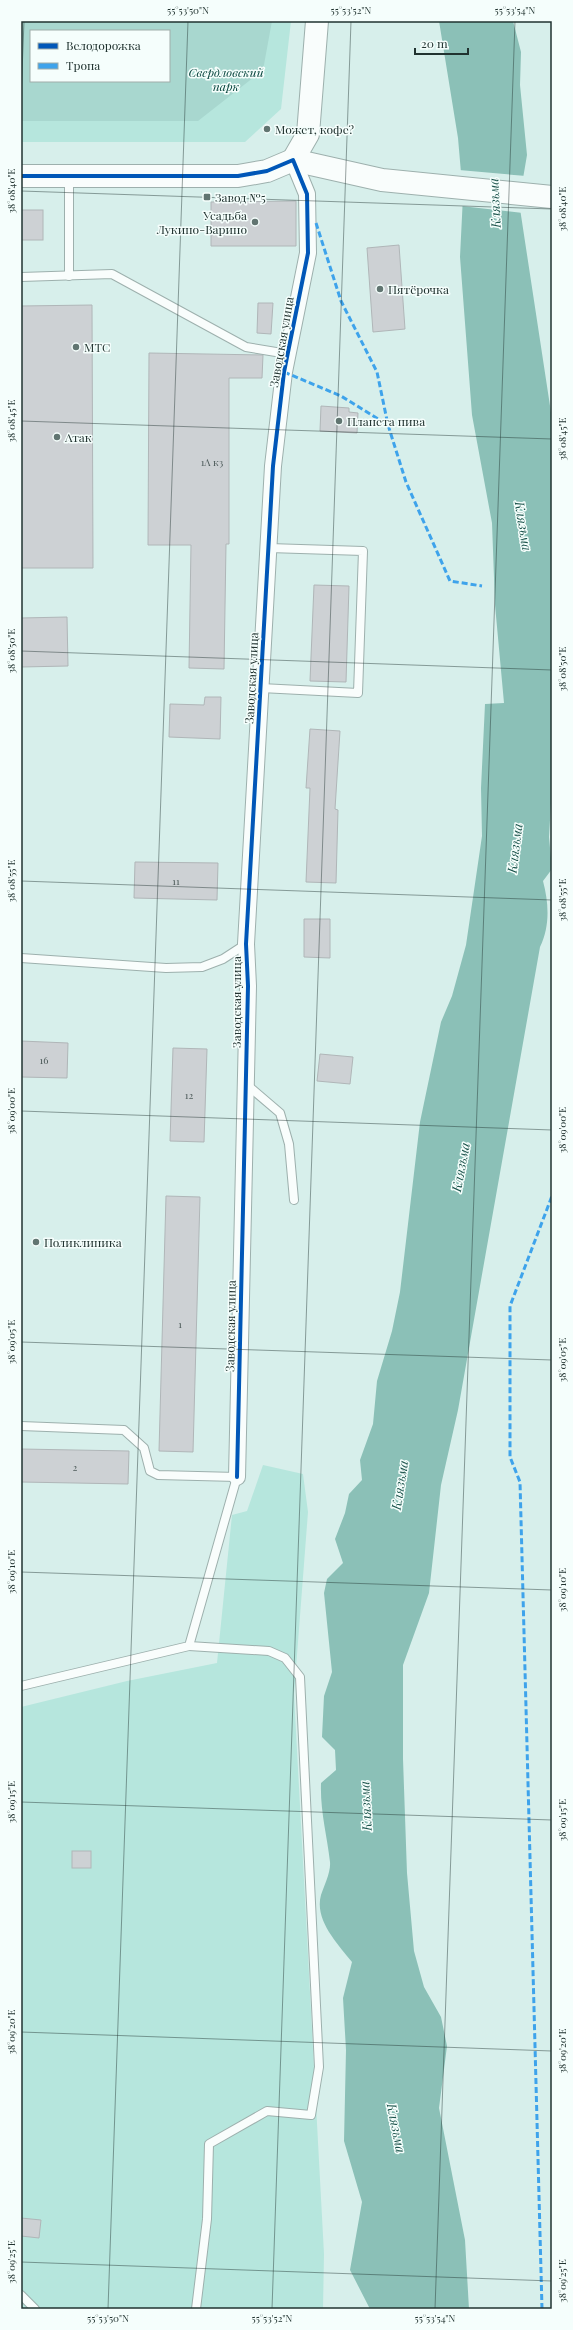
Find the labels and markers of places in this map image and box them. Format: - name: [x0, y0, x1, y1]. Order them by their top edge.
- place label: Может, кофе?: [275, 121, 355, 137]
- marker: Может, кофе?: [262, 124, 272, 134]
- place label: Завод №5: [215, 189, 266, 205]
- marker: Завод №5: [202, 192, 212, 202]
- place label: Усадьба Лукино-Варино: [156, 207, 247, 237]
- marker: Усадьба Лукино-Варино: [250, 217, 260, 227]
- place label: Пятёрочка: [388, 281, 449, 297]
- marker: Пятёрочка: [375, 284, 385, 294]
- place label: МТС: [84, 339, 110, 355]
- marker: МТС: [71, 342, 81, 352]
- place label: Планета пива: [347, 413, 425, 429]
- marker: Планета пива: [334, 416, 344, 426]
- place label: Атак: [64, 429, 92, 445]
- marker: Атак: [52, 432, 62, 442]
- place label: Поликлиника: [44, 1234, 122, 1250]
- marker: Поликлиника: [31, 1237, 41, 1247]

